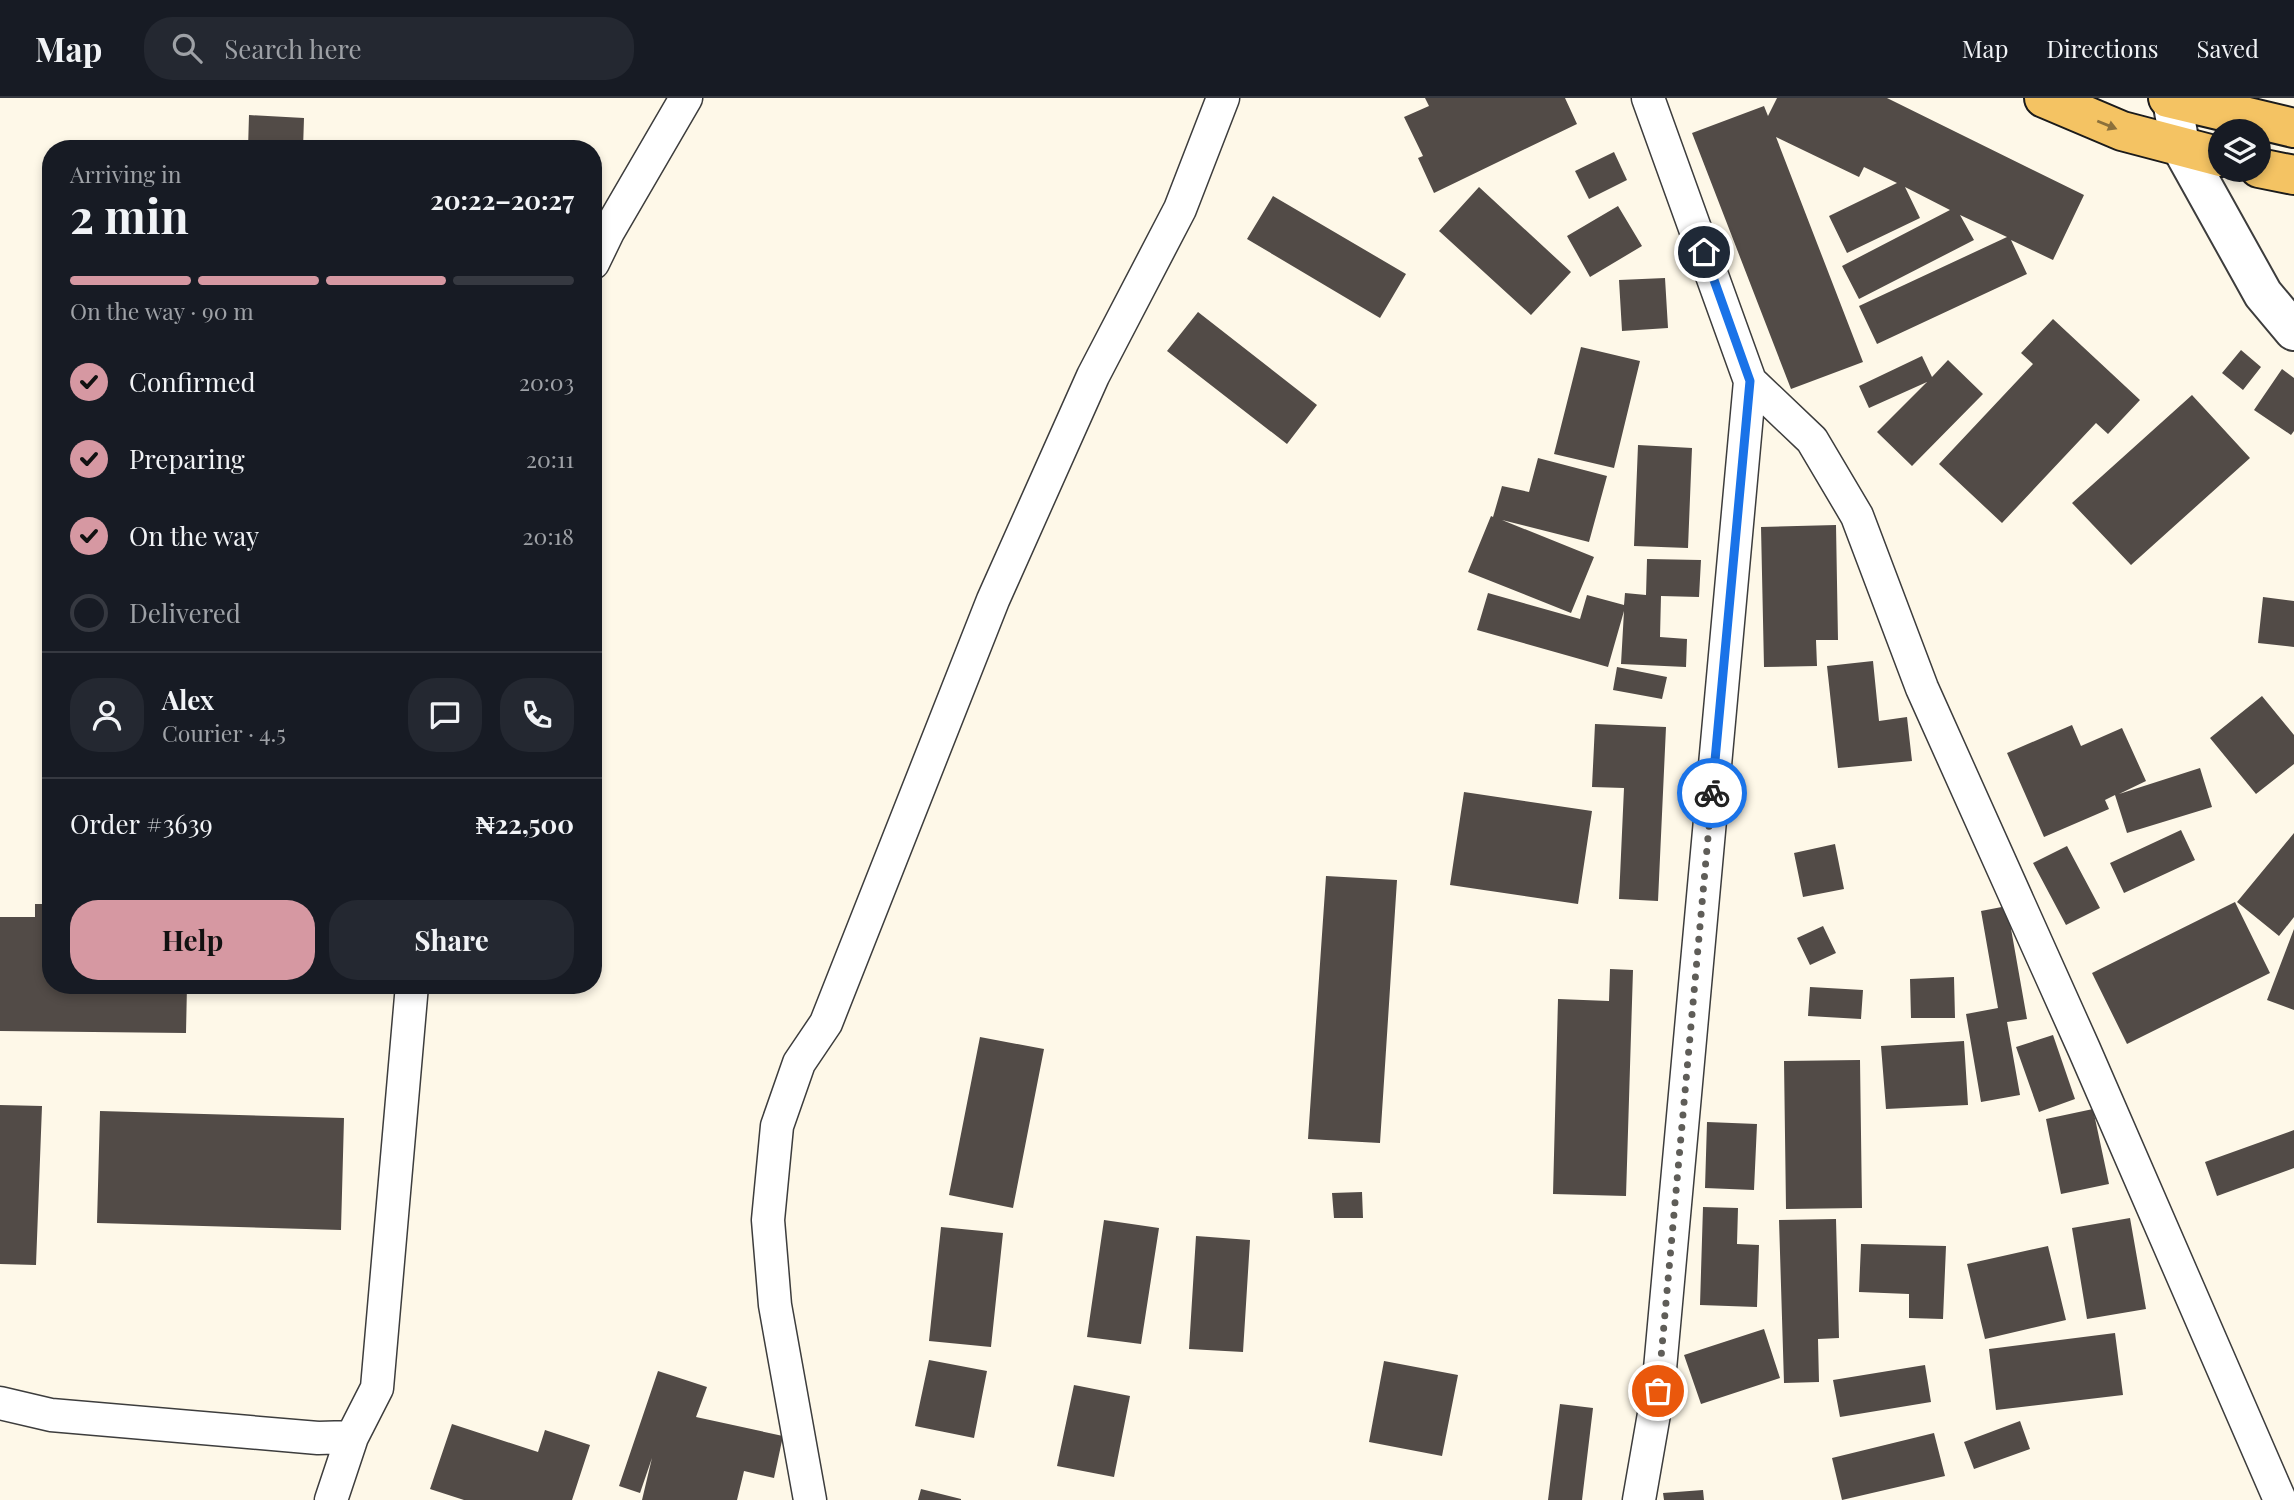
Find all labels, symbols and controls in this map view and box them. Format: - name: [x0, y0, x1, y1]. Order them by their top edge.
- search box: [144, 17, 634, 80]
- text: Map: [35, 26, 102, 70]
- icon: search: [168, 29, 206, 67]
- text: Search here: [224, 31, 362, 66]
- text: Map: [1962, 32, 2008, 64]
- text: Directions: [2046, 32, 2159, 64]
- text: Saved: [2197, 32, 2259, 64]
- one-way arrow: [2097, 119, 2118, 130]
- map controls: [2208, 119, 2271, 182]
- button: layers: [2208, 119, 2271, 182]
- text: Arriving in: [70, 158, 182, 189]
- text: 20:22–20:27: [430, 182, 574, 217]
- text: 2 min: [70, 184, 189, 246]
- pin: [1674, 222, 1734, 282]
- icon: home: [1685, 233, 1723, 271]
- text: On the way · 90 m: [70, 295, 254, 326]
- icon: check: [70, 363, 108, 401]
- text: Confirmed: [129, 364, 256, 399]
- text: 20:03: [519, 366, 574, 397]
- icon: check: [70, 440, 108, 478]
- text: Preparing: [129, 441, 245, 476]
- text: 20:11: [526, 443, 574, 474]
- icon: check: [70, 517, 108, 555]
- text: On the way: [129, 518, 259, 553]
- text: 20:18: [523, 520, 574, 551]
- text: Delivered: [129, 595, 241, 630]
- button: person: [70, 678, 144, 752]
- button: chat: [408, 678, 482, 752]
- button: phone: [500, 678, 574, 752]
- text: Alex: [162, 682, 214, 717]
- text: Courier · 4.5: [162, 717, 286, 748]
- courier: [1677, 758, 1747, 828]
- icon: bike: [1693, 774, 1731, 812]
- text: Order #3639: [70, 806, 213, 841]
- text: ₦22,500: [476, 806, 574, 841]
- button: Help: [70, 900, 315, 980]
- button: Share: [329, 900, 574, 980]
- pin: [1628, 1361, 1688, 1421]
- icon: bag: [1639, 1372, 1677, 1410]

